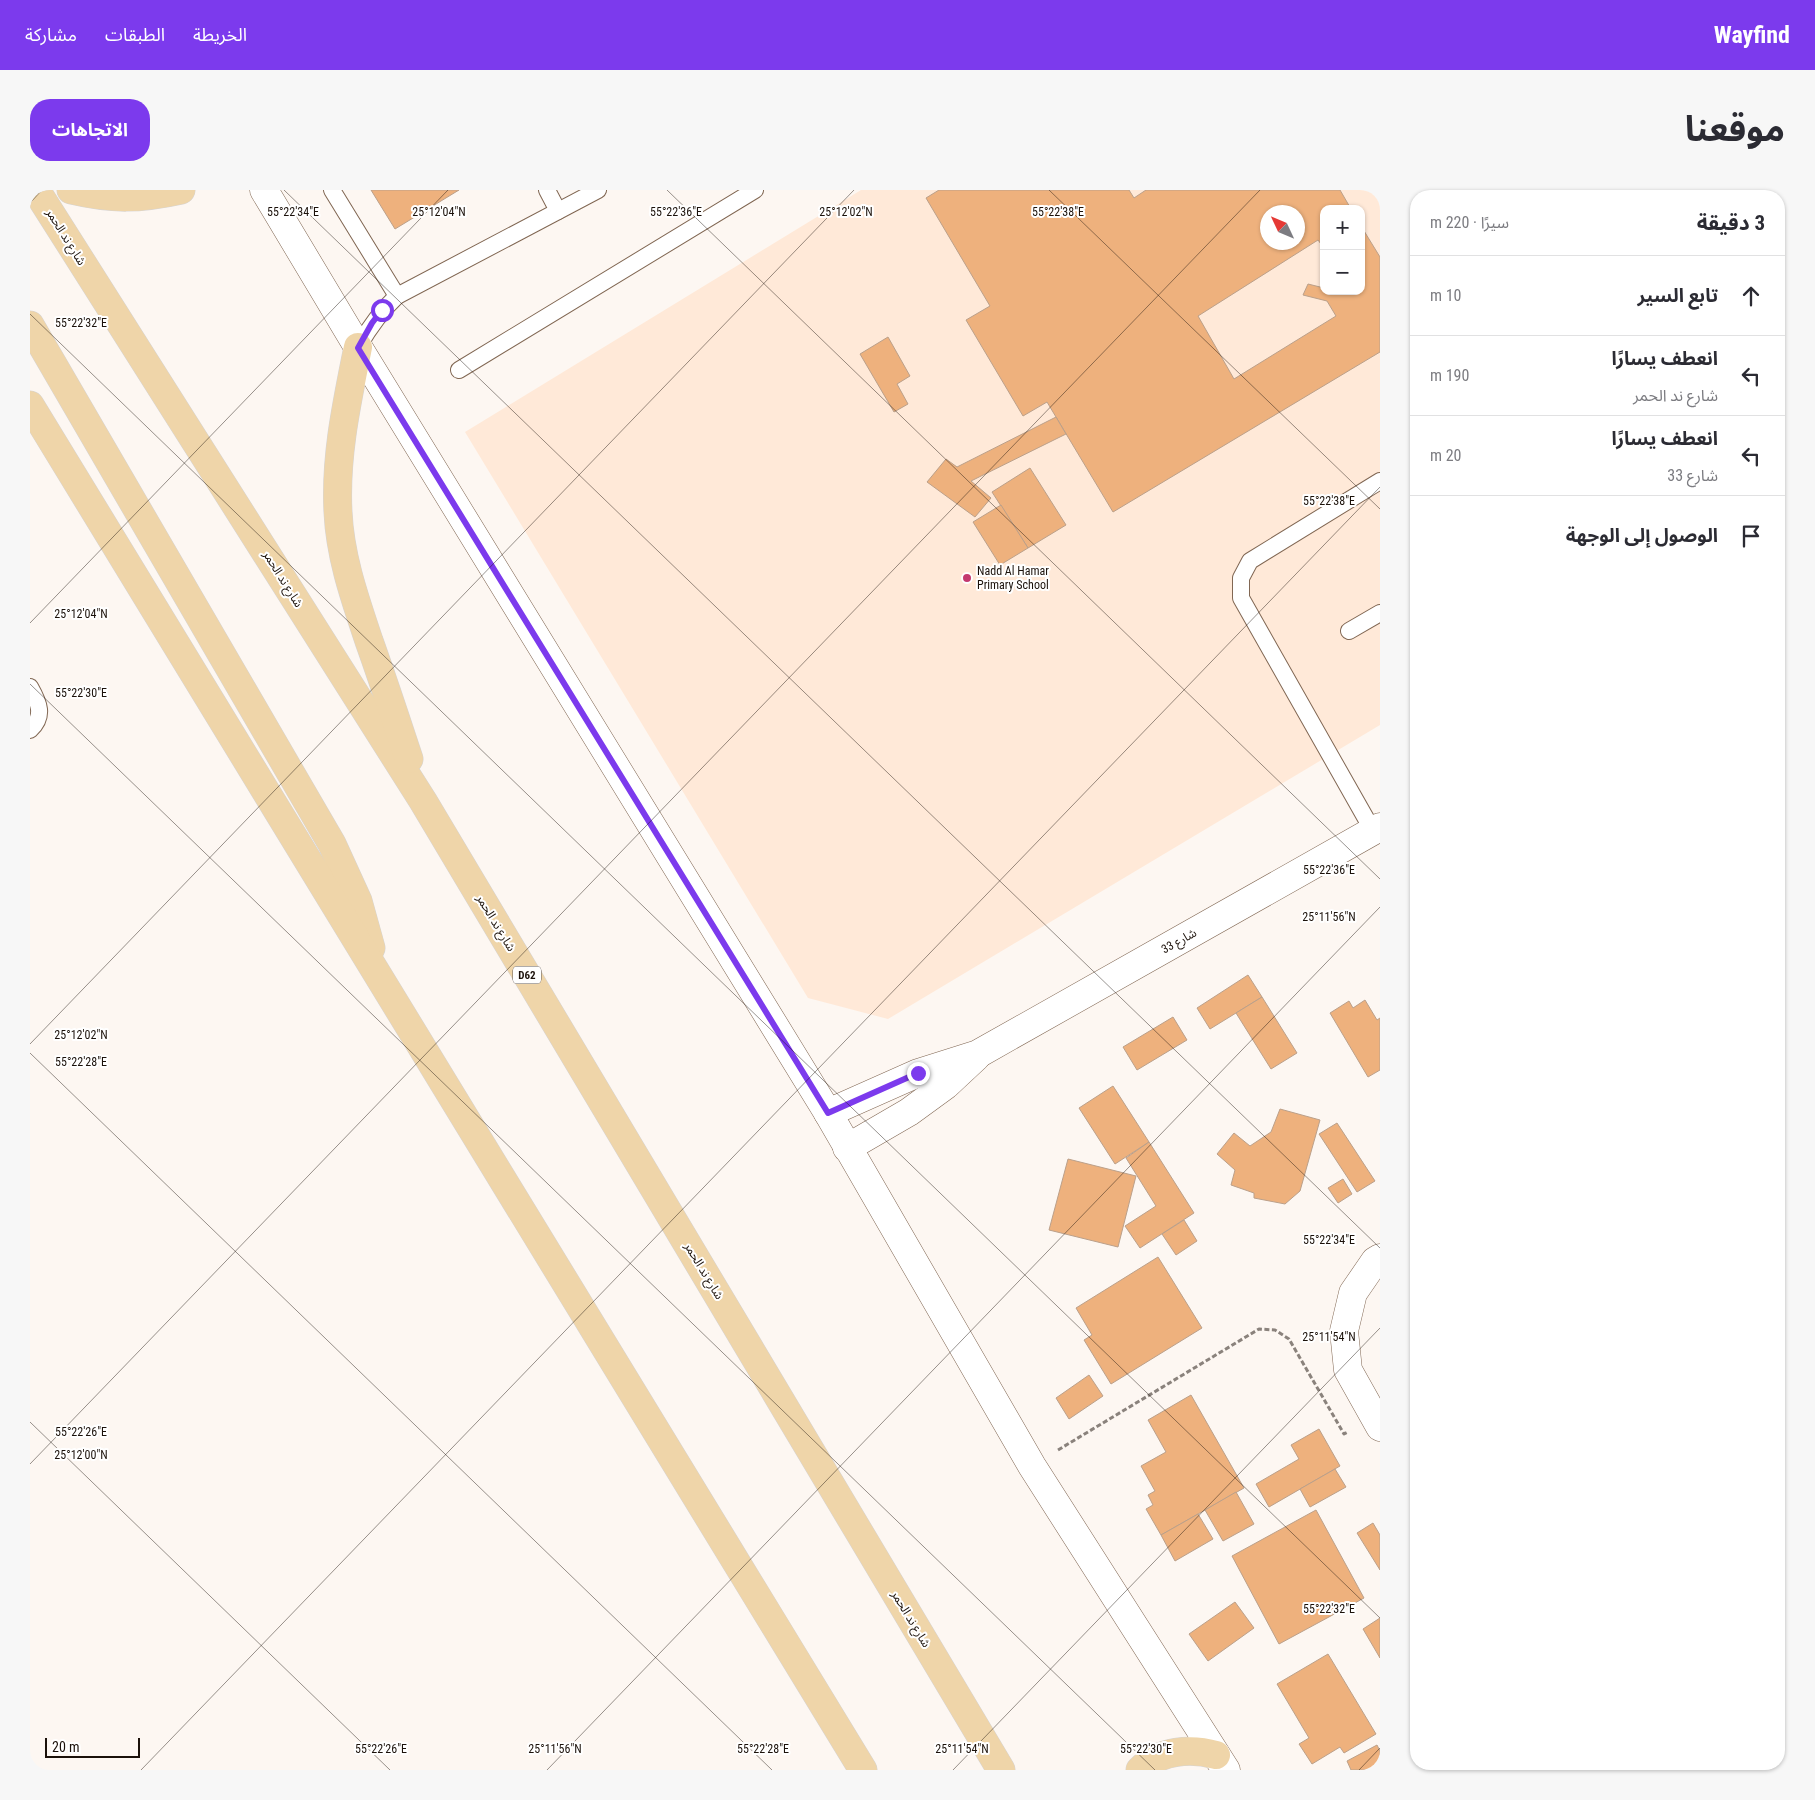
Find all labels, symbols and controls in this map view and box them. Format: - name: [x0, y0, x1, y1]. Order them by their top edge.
- text: Wayfind: [1714, 21, 1790, 49]
- text: مشاركة: [25, 24, 77, 45]
- text: الطبقات: [105, 24, 165, 45]
- text: الخريطة: [193, 24, 247, 45]
- button: الاتجاهات: [30, 99, 150, 161]
- text: موقعنا: [1685, 109, 1785, 150]
- street label: شارع ند الحمر: [41, 205, 89, 269]
- text: 55°22'34"E: [267, 205, 319, 219]
- text: 25°12'04"N: [412, 205, 466, 219]
- text: 55°22'36"E: [650, 205, 702, 219]
- text: 25°12'02"N: [819, 205, 873, 219]
- text: 55°22'38"E: [1032, 205, 1084, 219]
- north arrow: [1260, 205, 1305, 250]
- map controls: [1320, 205, 1365, 295]
- button: +: [1320, 205, 1365, 250]
- text: 3 دقيقة: [1697, 211, 1765, 235]
- text: سيرًا · 220 m: [1430, 213, 1509, 232]
- button: −: [1320, 250, 1365, 295]
- icon: ahead: [1737, 282, 1765, 310]
- text: تابع السير: [1637, 284, 1718, 307]
- text: 10 m: [1430, 286, 1462, 305]
- route start: [371, 299, 394, 322]
- text: 55°22'32"E: [55, 316, 107, 330]
- text: انعطف يسارًا: [1612, 347, 1718, 370]
- icon: left: [1737, 362, 1765, 390]
- text: 190 m: [1430, 366, 1469, 385]
- text: شارع ند الحمر: [1633, 386, 1718, 405]
- text: انعطف يسارًا: [1612, 427, 1718, 450]
- icon: left: [1737, 442, 1765, 470]
- text: 20 m: [1430, 446, 1462, 465]
- text: شارع 33: [1667, 466, 1718, 485]
- text: 55°22'38"E: [1303, 494, 1355, 508]
- icon: arrive: [1737, 522, 1765, 550]
- text: الوصول إلى الوجهة: [1566, 524, 1718, 547]
- street label: شارع ند الحمر: [258, 547, 306, 611]
- place label: Nadd Al Hamar Primary School: [977, 564, 1049, 592]
- marker: Nadd Al Hamar Primary School: [961, 572, 973, 584]
- text: 25°12'04"N: [54, 607, 108, 621]
- text: 55°22'30"E: [55, 686, 107, 700]
- text: 55°22'36"E: [1303, 863, 1355, 877]
- street label: شارع ند الحمر: [471, 891, 518, 955]
- text: 25°11'56"N: [1302, 910, 1356, 924]
- street label: شارع 33: [1159, 926, 1200, 958]
- road number: D62: [513, 966, 541, 984]
- text: 25°12'02"N: [54, 1028, 108, 1042]
- text: 55°22'28"E: [55, 1055, 107, 1069]
- route end: [907, 1062, 930, 1085]
- text: 55°22'34"E: [1303, 1233, 1355, 1247]
- street label: شارع ند الحمر: [679, 1239, 726, 1303]
- text: 25°11'54"N: [1302, 1330, 1356, 1344]
- text: 55°22'26"E: [55, 1425, 107, 1439]
- text: 25°12'00"N: [54, 1448, 108, 1462]
- street label: شارع ند الحمر: [886, 1587, 933, 1651]
- text: 55°22'32"E: [1303, 1602, 1355, 1616]
- scale bar: [45, 1735, 140, 1758]
- text: 20 m: [52, 1739, 80, 1755]
- text: 55°22'26"E: [355, 1742, 407, 1756]
- text: 25°11'56"N: [528, 1742, 582, 1756]
- text: 55°22'28"E: [737, 1742, 789, 1756]
- text: 25°11'54"N: [935, 1742, 989, 1756]
- text: 55°22'30"E: [1120, 1742, 1172, 1756]

